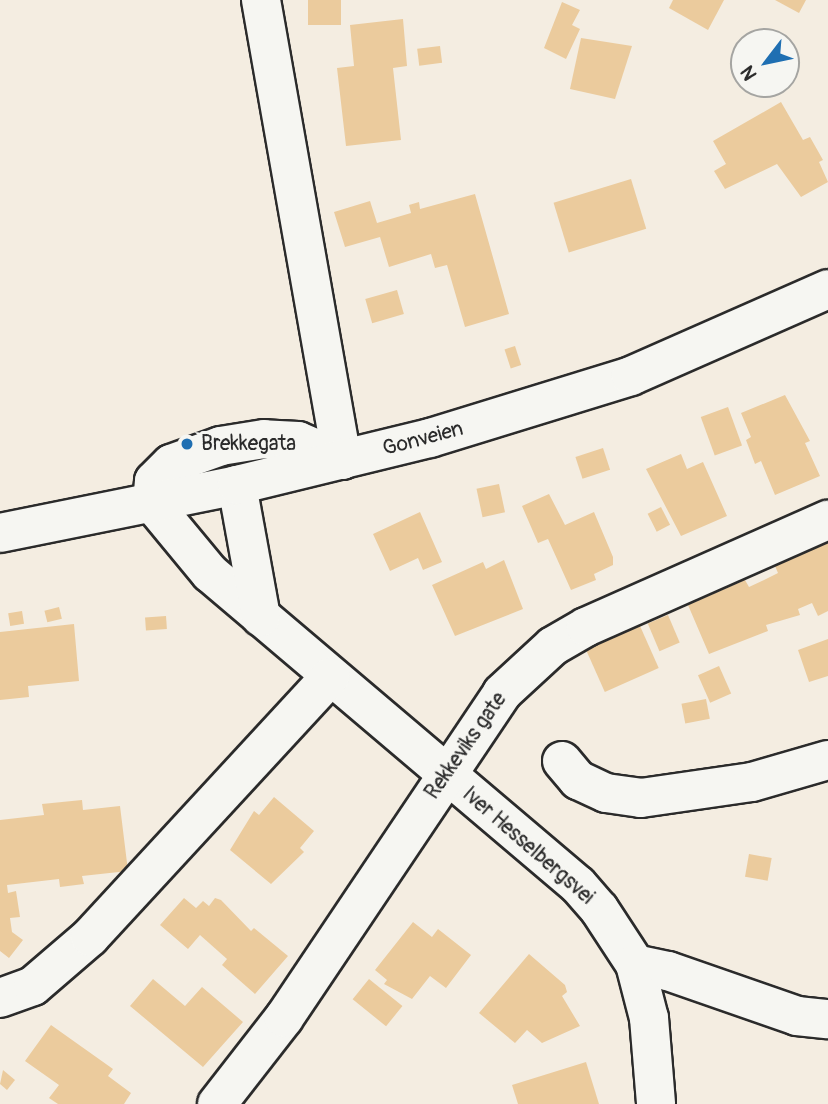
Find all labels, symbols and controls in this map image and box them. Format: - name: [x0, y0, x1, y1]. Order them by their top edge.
- north arrow: [730, 28, 800, 98]
- text: N: [735, 61, 762, 85]
- street label: Gonveien: [380, 416, 466, 462]
- place label: Brekkegata: [201, 431, 296, 457]
- marker: Brekkegata: [179, 436, 195, 452]
- street label: Rekkeviks gate: [420, 688, 512, 804]
- street label: Iver Hesselbergsvei: [457, 782, 599, 910]

